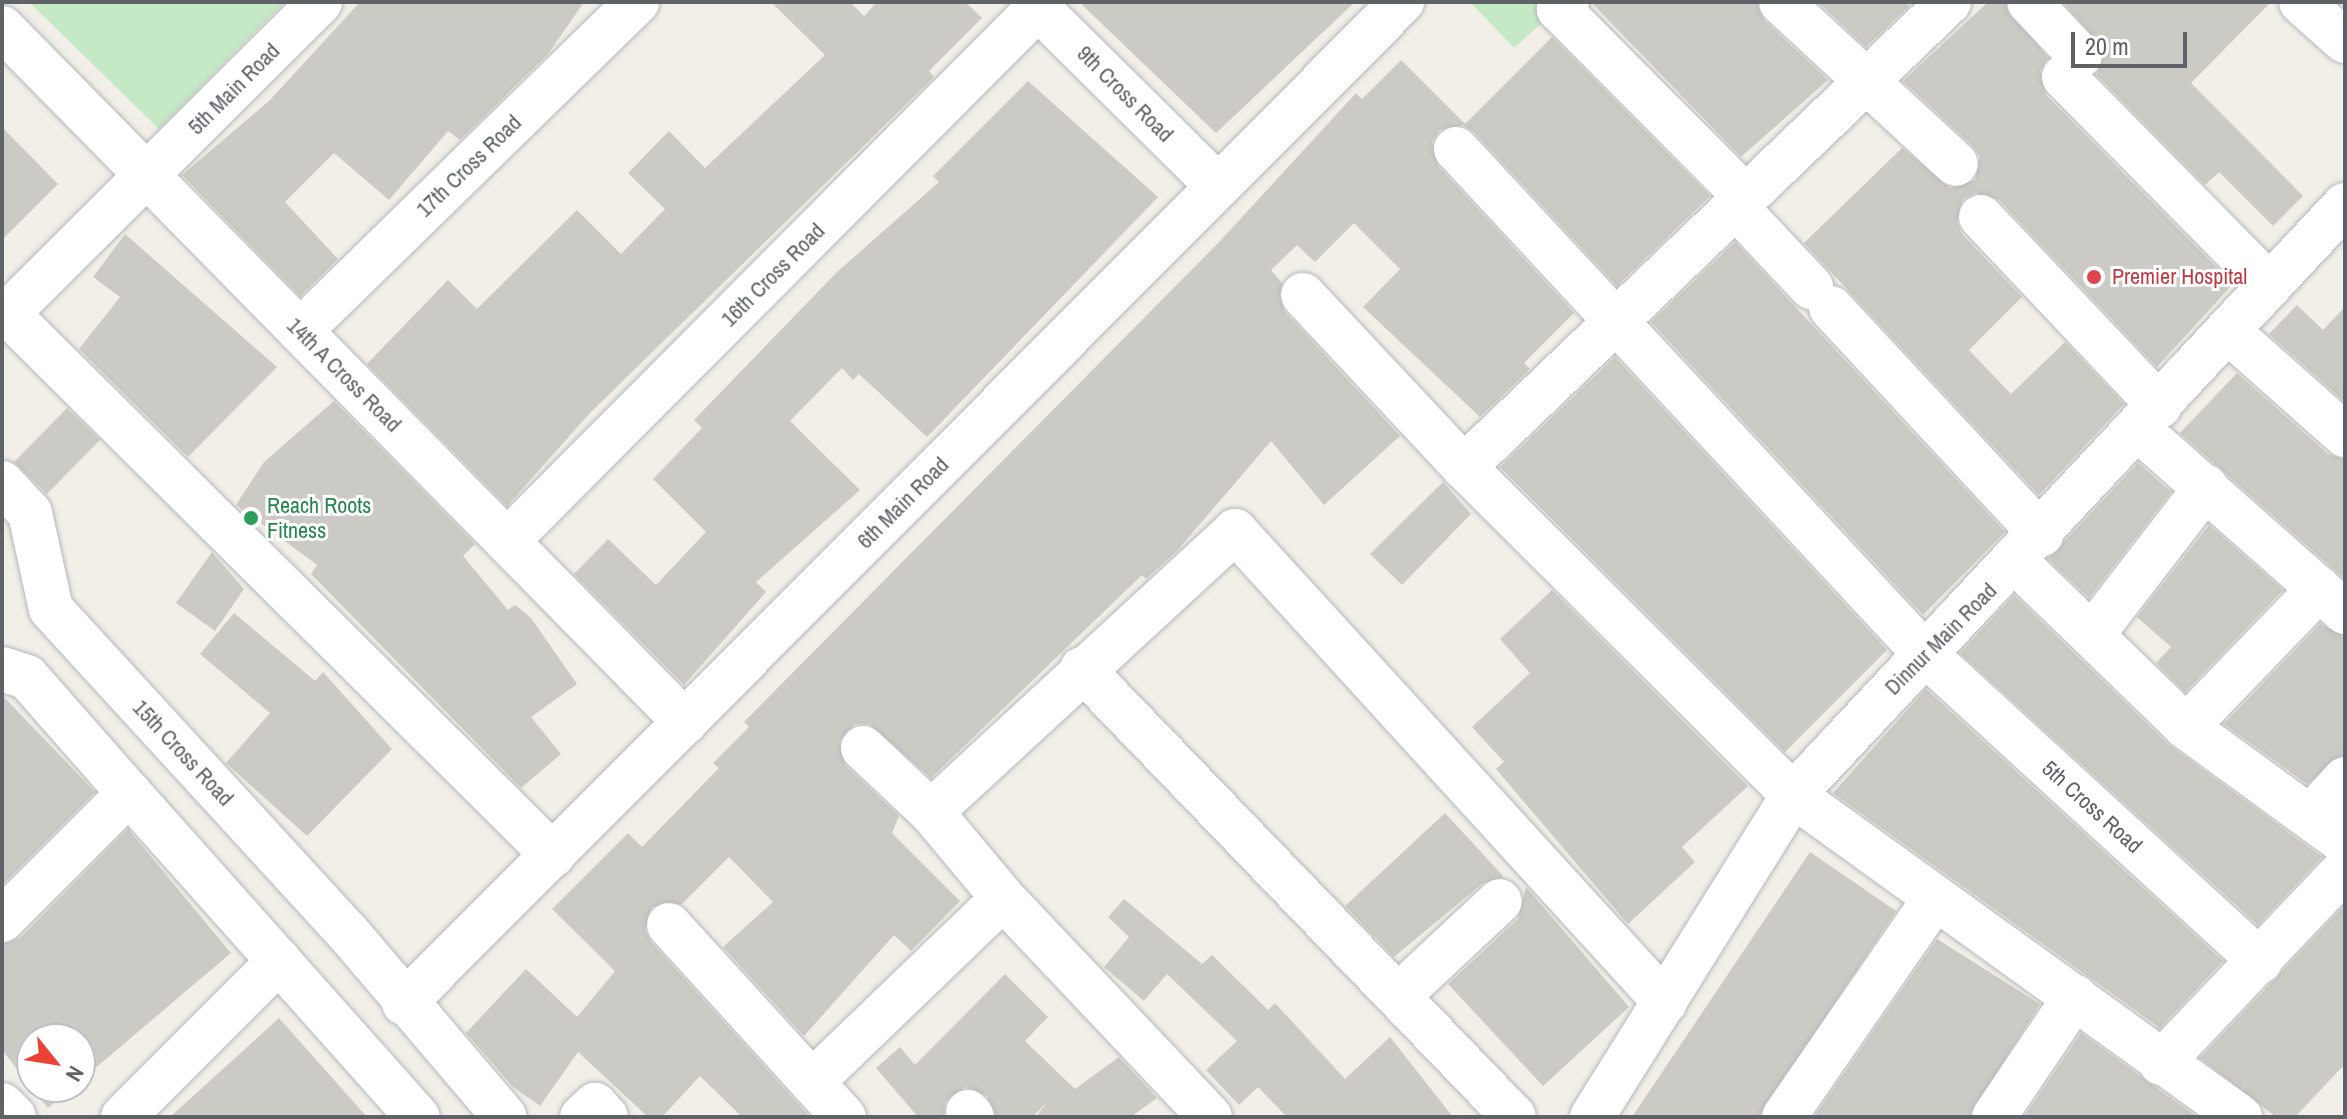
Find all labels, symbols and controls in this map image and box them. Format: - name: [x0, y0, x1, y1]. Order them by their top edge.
- scale bar: [2075, 16, 2191, 66]
- text: 20 m: [2085, 30, 2129, 62]
- street label: 5th Main Road: [183, 38, 285, 140]
- street label: 9th Cross Road: [1071, 40, 1179, 148]
- street label: 17th Cross Road: [411, 109, 527, 223]
- street label: 16th Cross Road: [716, 218, 830, 332]
- place label: Premier Hospital: [2112, 264, 2247, 290]
- marker: Premier Hospital: [2083, 266, 2105, 288]
- street label: 14th A Cross Road: [281, 312, 407, 438]
- street label: 6th Main Road: [852, 452, 954, 554]
- place label: Reach Roots Fitness: [267, 492, 371, 544]
- marker: Reach Roots Fitness: [242, 509, 260, 527]
- street label: Dinnur Main Road: [1880, 578, 2002, 700]
- street label: 15th Cross Road: [127, 694, 239, 812]
- street label: 5th Cross Road: [2037, 755, 2147, 859]
- north arrow: [16, 1023, 96, 1103]
- text: N: [59, 1061, 91, 1087]

